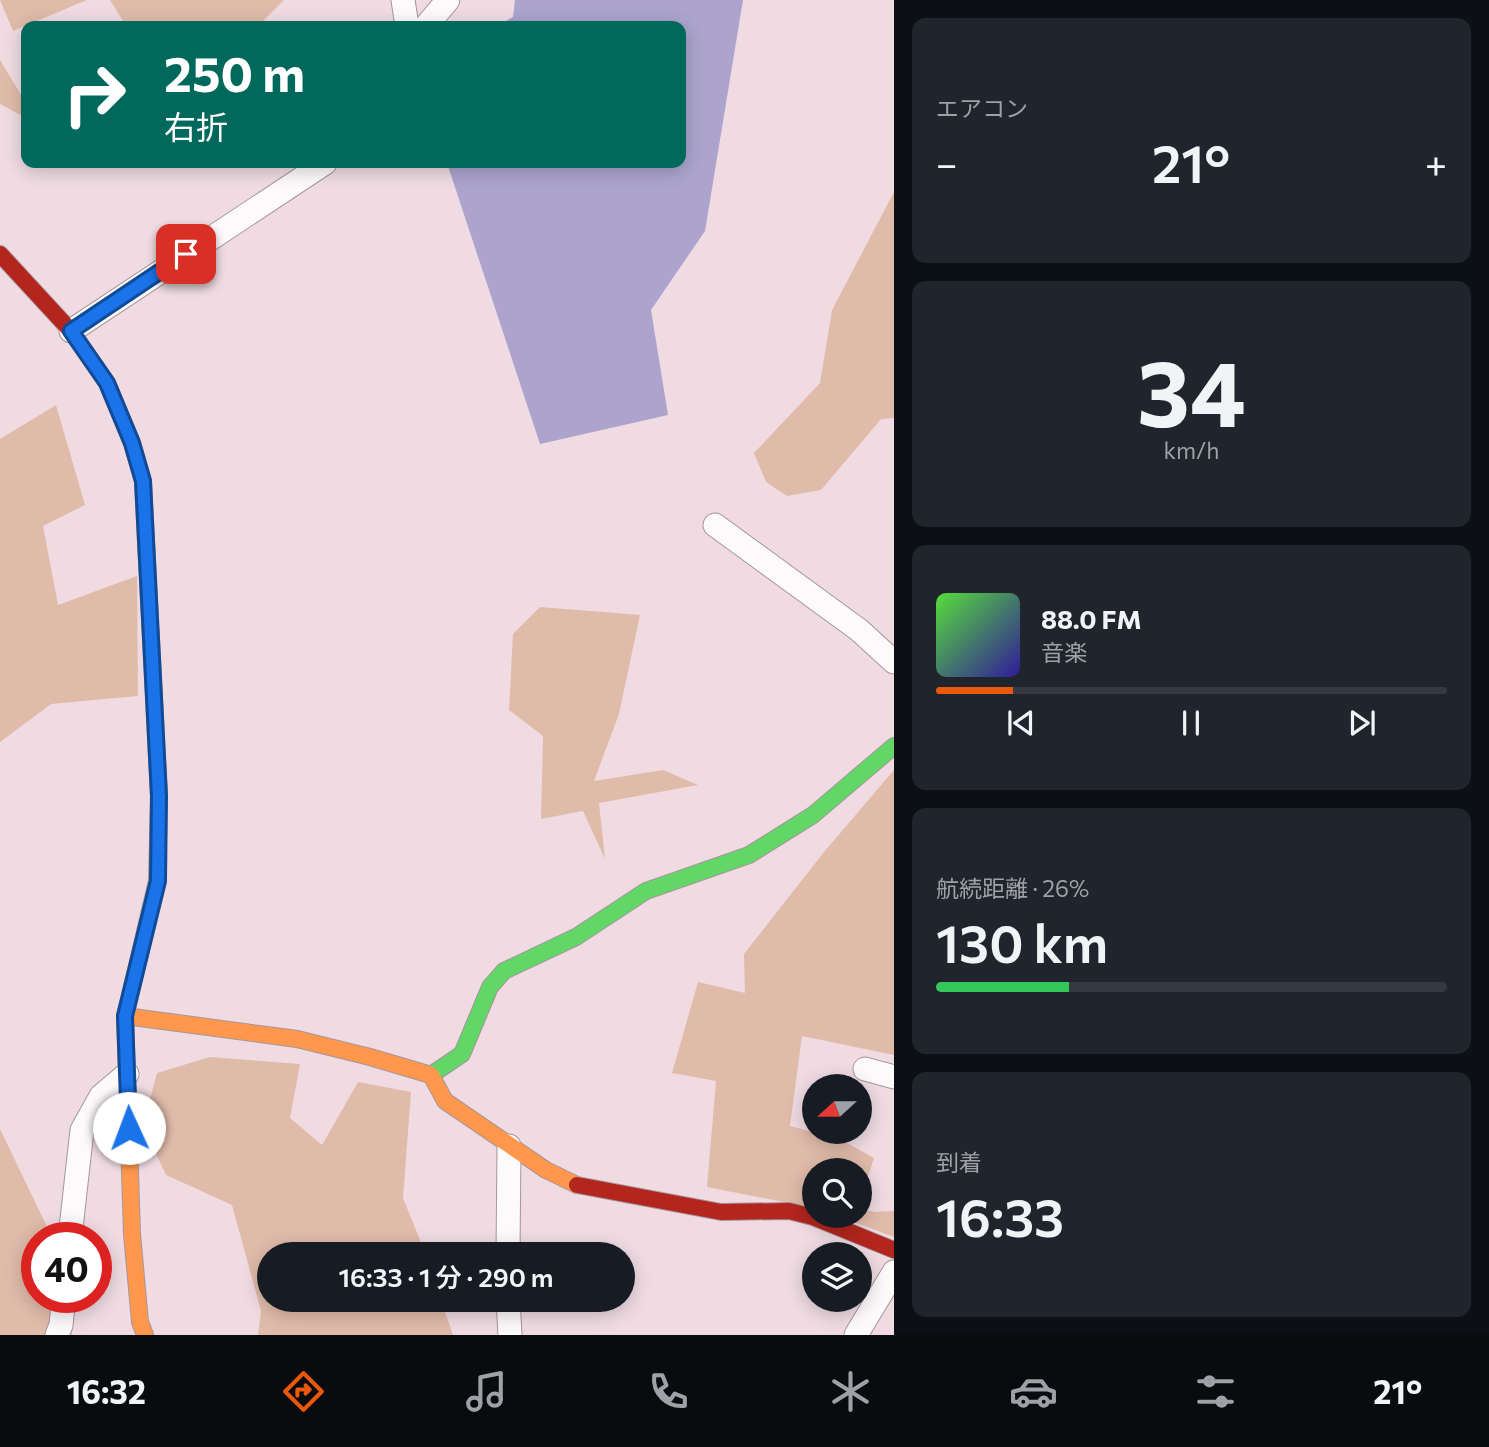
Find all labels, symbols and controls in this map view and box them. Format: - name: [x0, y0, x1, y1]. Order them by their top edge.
- text: 250 m: [164, 42, 305, 102]
- icon: right: [49, 49, 140, 140]
- text: エアコン: [936, 94, 1028, 122]
- text: 右折: [164, 106, 228, 146]
- text: 21°: [1152, 130, 1230, 194]
- text: −: [936, 139, 958, 186]
- text: +: [1425, 139, 1447, 186]
- pin: [156, 224, 216, 284]
- icon: arrive: [167, 235, 205, 273]
- text: 34: [1137, 334, 1246, 446]
- text: km/h: [1164, 436, 1219, 464]
- text: 88.0 FM: [1041, 603, 1142, 634]
- text: 音楽: [1041, 638, 1087, 666]
- icon: previous: [1002, 704, 1040, 742]
- icon: pause: [1172, 704, 1210, 742]
- icon: next: [1343, 704, 1381, 742]
- text: 航続距離 · 26%: [936, 874, 1089, 902]
- text: 130 km: [936, 910, 1108, 974]
- north arrow: [802, 1074, 872, 1144]
- map controls: [802, 1074, 872, 1312]
- position arrow: [92, 1091, 166, 1165]
- text: 到着: [936, 1148, 982, 1176]
- button: search: [802, 1158, 872, 1228]
- text: 16:33: [936, 1184, 1064, 1248]
- speed limit sign: 40: [21, 1222, 112, 1313]
- button: layers: [802, 1242, 872, 1312]
- text: 16:33 · 1 分 · 290 m: [338, 1261, 554, 1292]
- icon: directions: [279, 1367, 328, 1416]
- icon: music: [462, 1367, 511, 1416]
- icon: phone: [644, 1367, 693, 1416]
- icon: climate: [826, 1367, 875, 1416]
- icon: car: [1009, 1367, 1058, 1416]
- icon: filters: [1191, 1367, 1240, 1416]
- text: 16:32: [67, 1371, 146, 1411]
- text: 21°: [1373, 1371, 1422, 1411]

